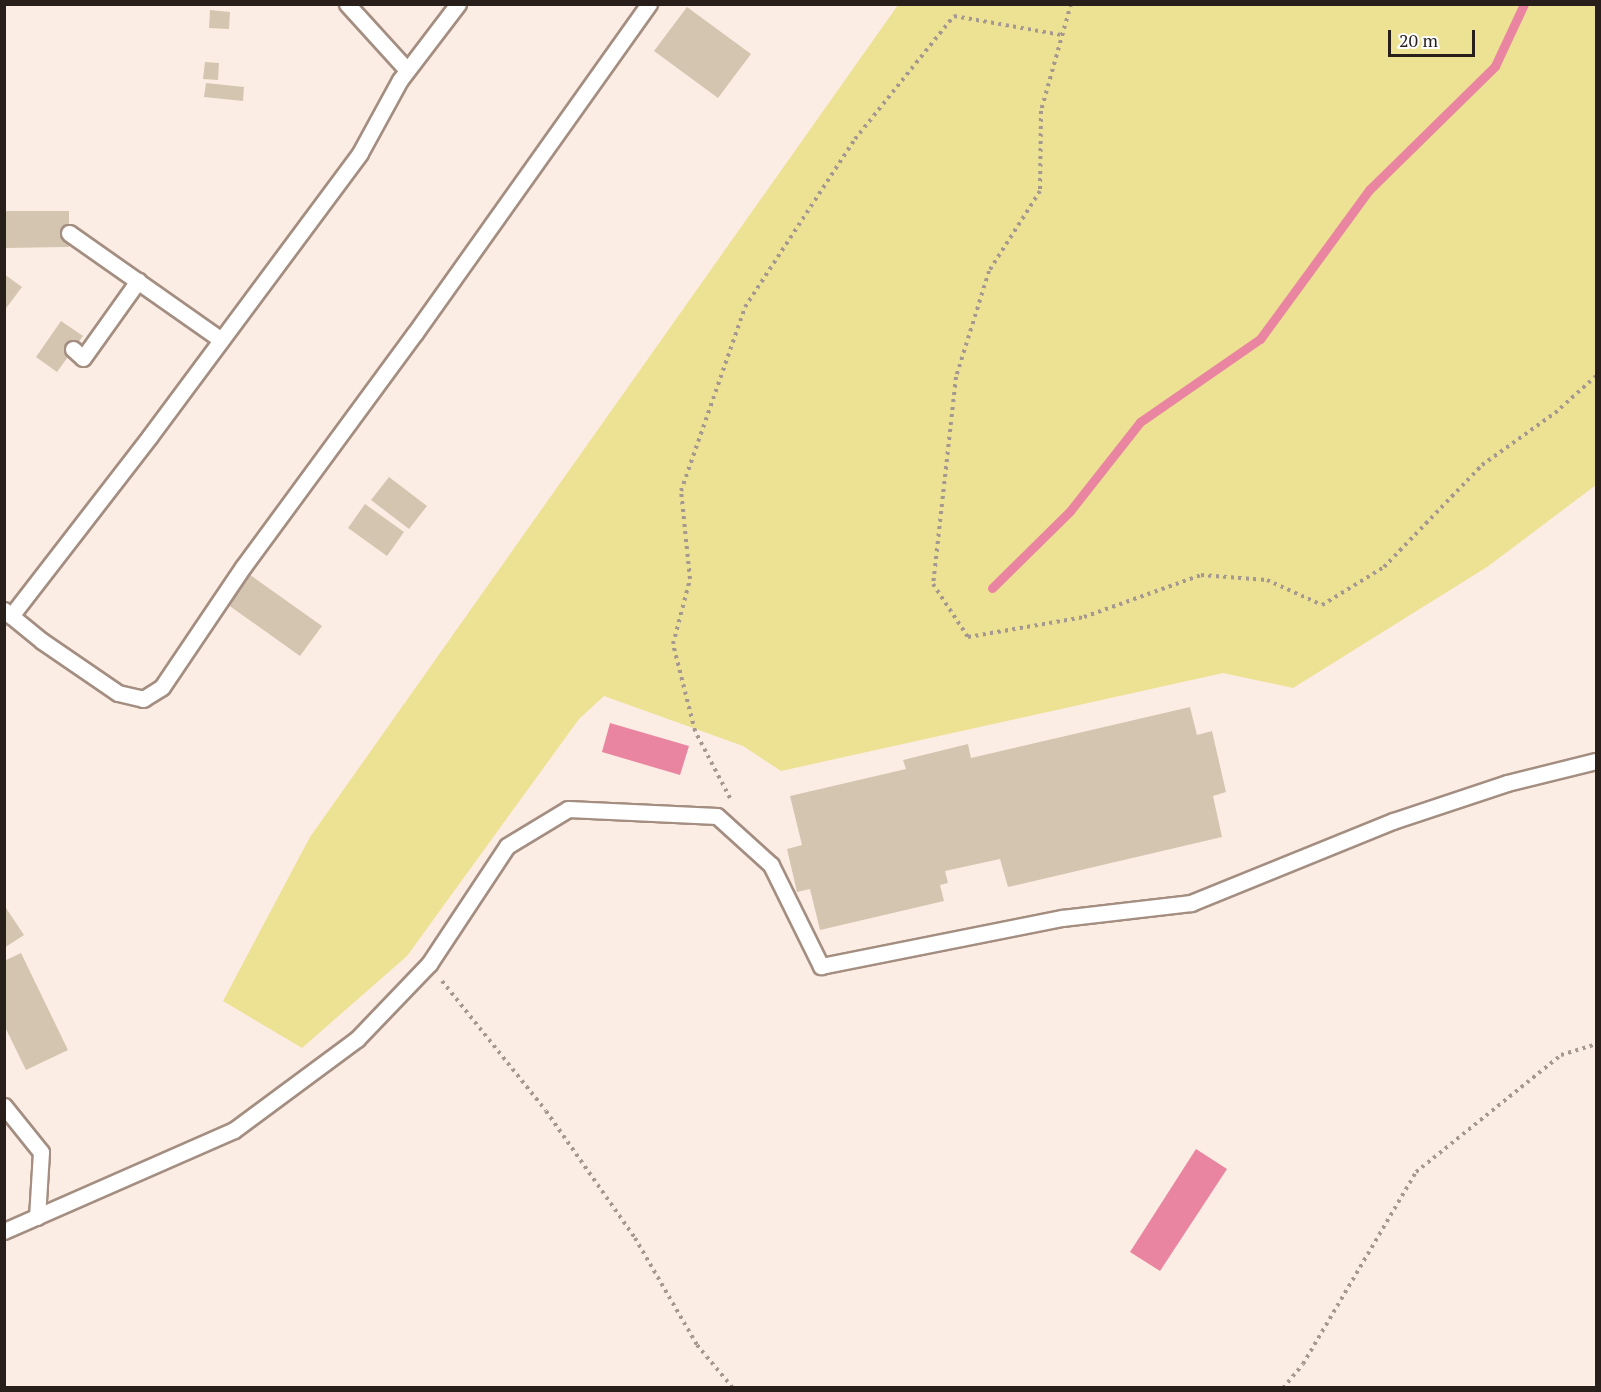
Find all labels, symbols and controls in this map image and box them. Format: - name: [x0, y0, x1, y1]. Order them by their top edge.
- scale bar: [1391, 18, 1478, 56]
- text: 20 m: [1399, 28, 1438, 52]

